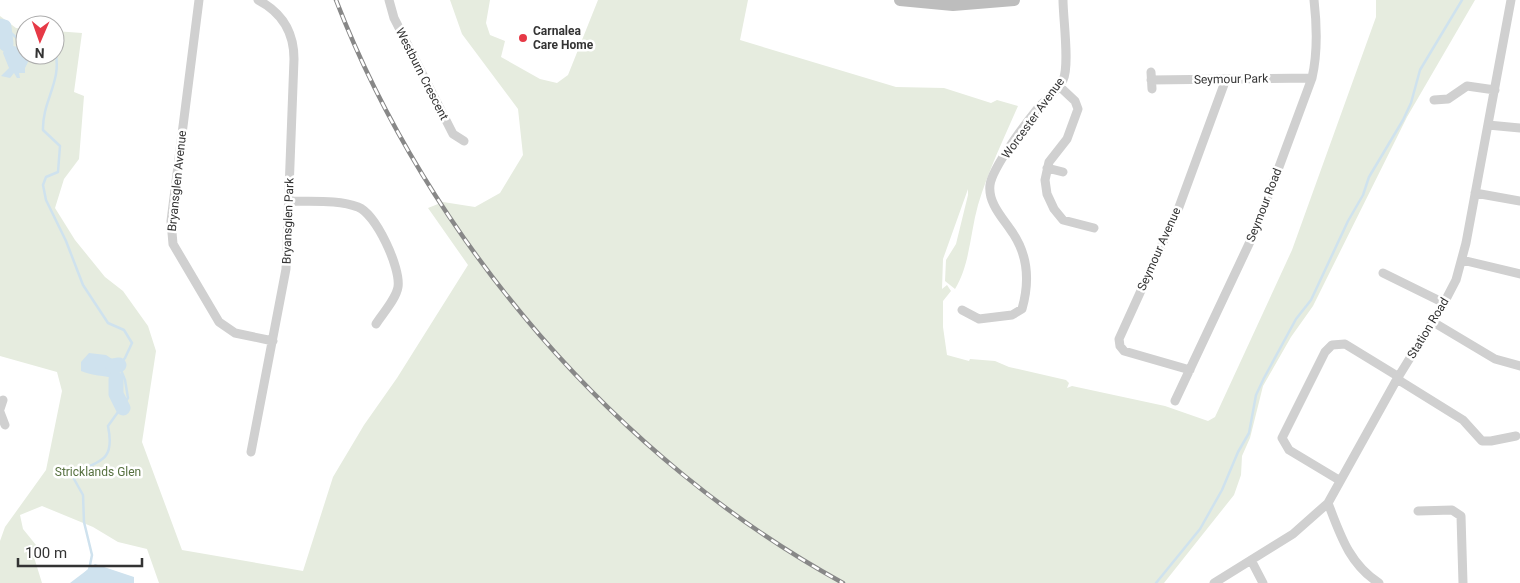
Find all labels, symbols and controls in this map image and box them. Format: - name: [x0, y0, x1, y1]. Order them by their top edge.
- north arrow: [15, 15, 65, 65]
- place label: Carnalea Care Home: [533, 24, 594, 52]
- street label: Westburn Crescent: [393, 26, 451, 122]
- marker: Carnalea Care Home: [517, 32, 529, 44]
- text: N: [34, 45, 45, 61]
- street label: Seymour Park: [1194, 71, 1269, 87]
- street label: Worcester Avenue: [999, 75, 1067, 161]
- street label: Bryansglen Avenue: [165, 130, 189, 232]
- street label: Seymour Road: [1244, 166, 1284, 244]
- street label: Bryansglen Park: [279, 177, 297, 264]
- street label: Seymour Avenue: [1134, 205, 1184, 293]
- street label: Station Road: [1404, 295, 1452, 361]
- park label: Stricklands Glen: [55, 465, 141, 479]
- scale bar: [18, 536, 141, 568]
- text: 100 m: [25, 544, 67, 562]

